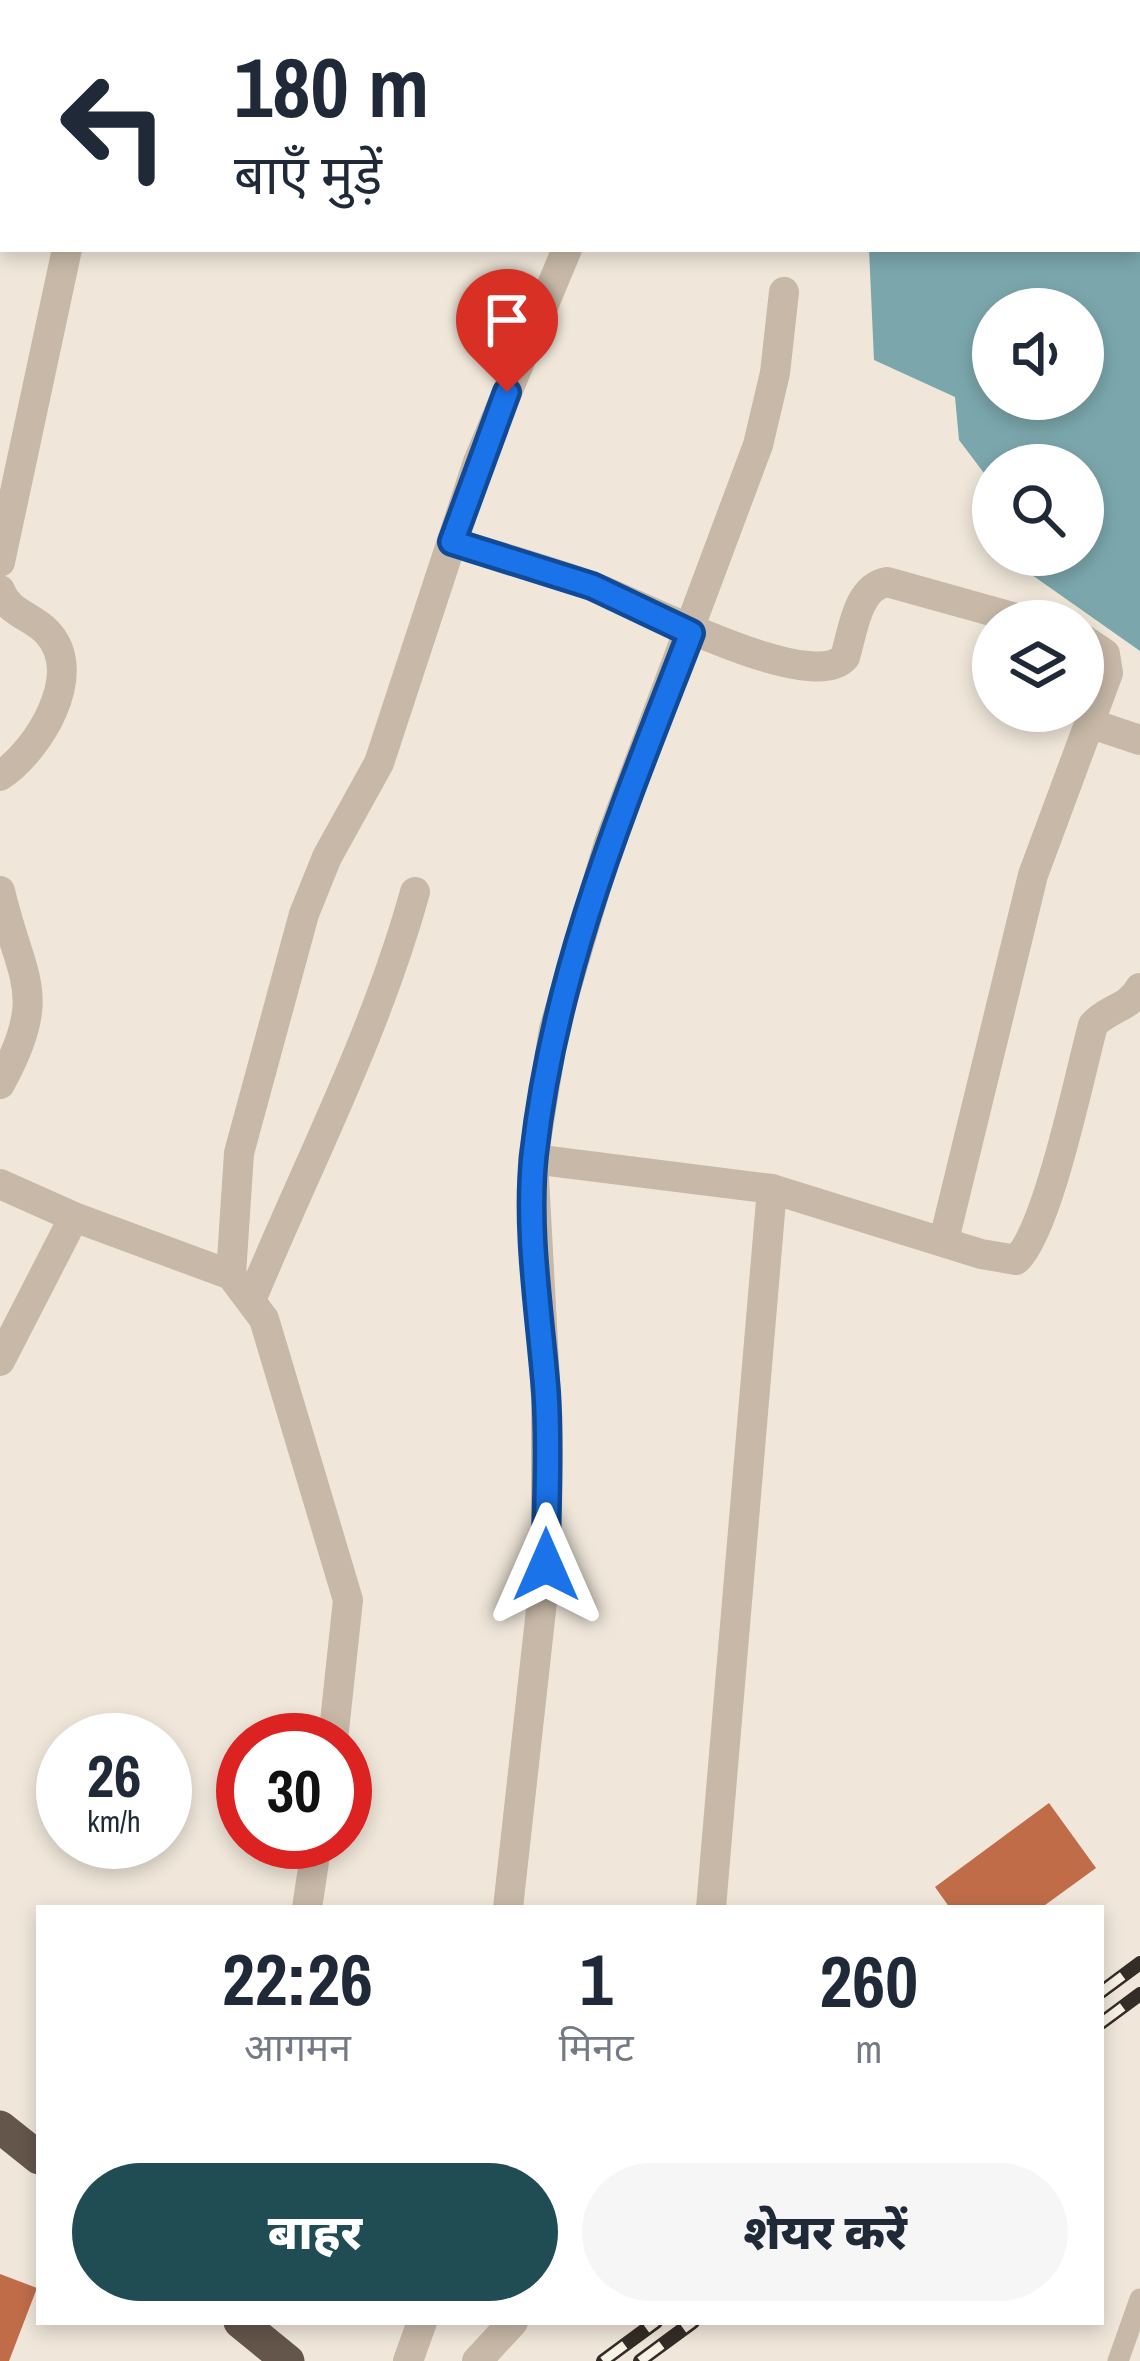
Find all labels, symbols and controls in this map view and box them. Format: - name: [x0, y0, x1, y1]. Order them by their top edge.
- text: 180 m: [234, 30, 429, 143]
- icon: left: [36, 48, 192, 204]
- text: बाएँ मुड़ें: [234, 138, 382, 211]
- pin: [456, 269, 558, 392]
- icon: arrive: [474, 287, 540, 353]
- map controls: [972, 288, 1104, 732]
- button: sound: [972, 288, 1104, 420]
- button: search: [972, 444, 1104, 576]
- button: layers: [972, 600, 1104, 732]
- position arrow: [483, 1502, 609, 1628]
- speed limit sign: 30: [216, 1713, 372, 1869]
- text: 26: [87, 1735, 141, 1816]
- text: km/h: [87, 1801, 141, 1841]
- text: 22:26: [222, 1930, 373, 2027]
- text: 1: [580, 1930, 613, 2027]
- text: 260: [820, 1932, 918, 2029]
- text: आगमन: [244, 2021, 351, 2073]
- text: मिनट: [559, 2021, 634, 2073]
- text: m: [855, 2023, 882, 2075]
- button: बाहर: [72, 2163, 558, 2301]
- button: शेयर करें: [582, 2163, 1068, 2301]

